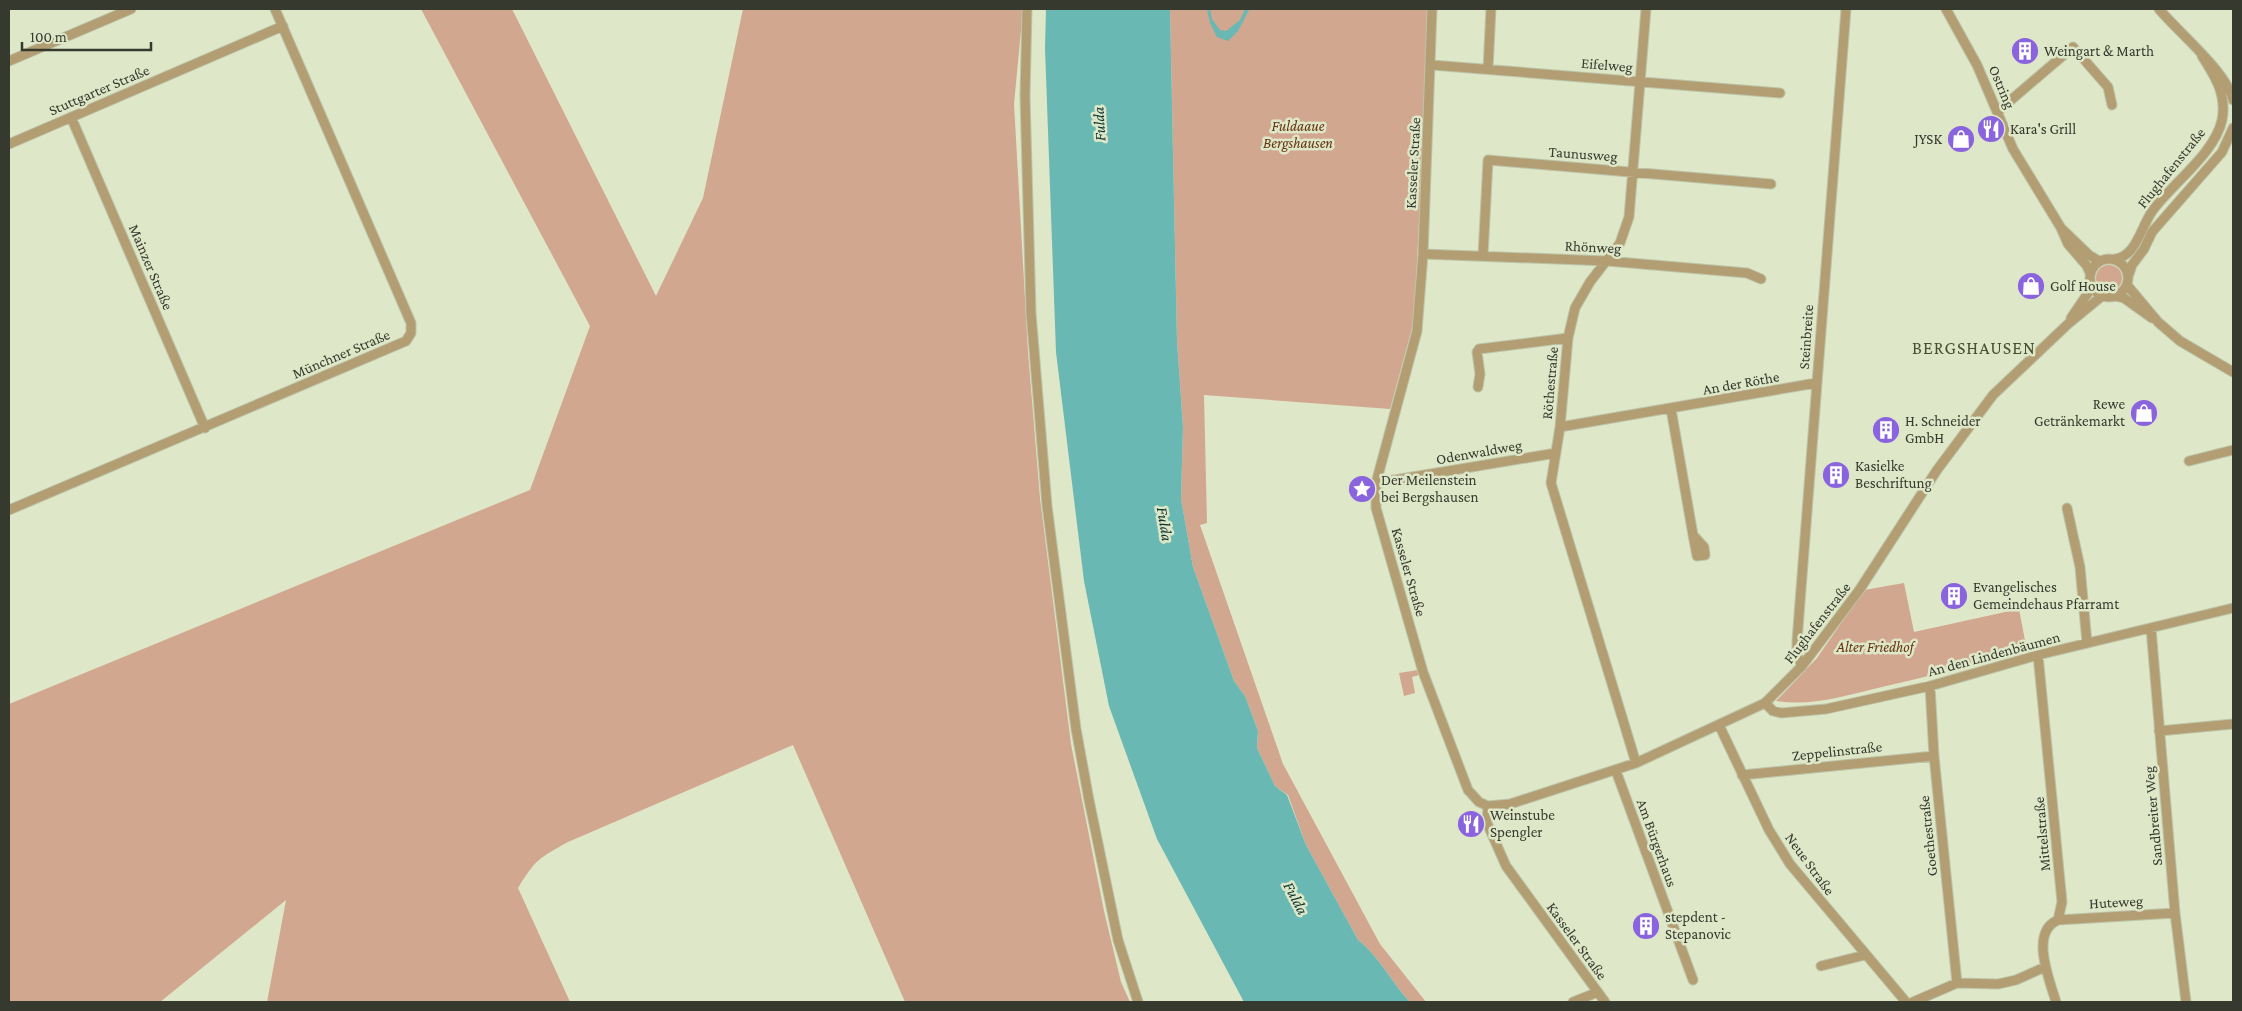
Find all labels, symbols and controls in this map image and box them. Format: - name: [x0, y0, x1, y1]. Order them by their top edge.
- scale bar: [22, 20, 151, 52]
- text: 100 m: [30, 29, 67, 45]
- building icon: Weingart & Marth: [2010, 36, 2040, 66]
- place label: Weingart & Marth: [2044, 43, 2154, 60]
- street label: Eifelweg: [1580, 55, 1633, 76]
- street label: Stuttgarter Straße: [46, 61, 152, 119]
- street label: Ostring: [1985, 63, 2018, 111]
- water label: Fulda: [1090, 106, 1108, 142]
- restaurant icon: Kara's Grill: [1976, 114, 2006, 144]
- street label: Kasseler Straße: [1403, 117, 1423, 209]
- park label: Fuldaaue Bergshausen: [1263, 118, 1333, 152]
- place label: Kara's Grill: [2010, 121, 2076, 137]
- shop icon: JYSK: [1946, 124, 1976, 154]
- street label: Flughafenstraße: [2134, 124, 2209, 212]
- place label: JYSK: [1912, 131, 1942, 148]
- street label: Taunusweg: [1548, 144, 1618, 165]
- street label: Mainzer Straße: [126, 222, 176, 313]
- street label: Rhönweg: [1564, 238, 1622, 257]
- shop icon: Golf House: [2016, 271, 2046, 301]
- place label: Golf House: [2050, 278, 2116, 294]
- street label: Steinbreite: [1796, 304, 1816, 370]
- street label: Münchner Straße: [290, 326, 393, 382]
- district label: BERGSHAUSEN: [1912, 338, 2036, 358]
- street label: Röthestraße: [1539, 346, 1561, 420]
- street label: An der Röthe: [1702, 368, 1781, 398]
- place label: Rewe Getränkemarkt: [2034, 396, 2126, 429]
- shop icon: Rewe Getränkemarkt: [2129, 398, 2159, 428]
- place label: H. Schneider GmbH: [1905, 413, 1981, 446]
- building icon: H. Schneider GmbH: [1871, 415, 1901, 445]
- street label: Odenwaldweg: [1435, 437, 1523, 468]
- place label: Kasielke Beschriftung: [1855, 458, 1932, 492]
- building icon: Kasielke Beschriftung: [1821, 460, 1851, 490]
- place label: Der Meilenstein bei Bergshausen: [1381, 472, 1478, 506]
- place icon: Der Meilenstein bei Bergshausen: [1347, 474, 1377, 504]
- water label: Fulda: [1154, 506, 1176, 543]
- street label: Kasseler Straße: [1389, 526, 1429, 619]
- street label: Flughafenstraße: [1780, 579, 1855, 667]
- place label: Evangelisches Gemeindehaus Pfarramt: [1973, 579, 2120, 612]
- building icon: Evangelisches Gemeindehaus Pfarramt: [1939, 581, 1969, 611]
- street label: An den Lindenbäumen: [1926, 629, 2062, 679]
- park label: Alter Friedhof: [1835, 639, 1916, 656]
- street label: Zeppelinstraße: [1791, 738, 1883, 765]
- street label: Sandbreiter Weg: [2141, 766, 2166, 866]
- street label: Goethestraße: [1916, 795, 1940, 877]
- street label: Mittelstraße: [2031, 796, 2053, 872]
- street label: Am Bürgerhaus: [1633, 797, 1680, 890]
- place label: Weinstube Spengler: [1490, 807, 1555, 841]
- restaurant icon: Weinstube Spengler: [1456, 809, 1486, 839]
- street label: Neue Straße: [1782, 830, 1838, 898]
- water label: Fulda: [1280, 879, 1312, 918]
- street label: Huteweg: [2089, 893, 2143, 912]
- street label: Kasseler Straße: [1544, 899, 1611, 983]
- place label: stepdent - Stepanovic: [1665, 909, 1732, 943]
- building icon: stepdent - Stepanovic: [1631, 911, 1661, 941]

